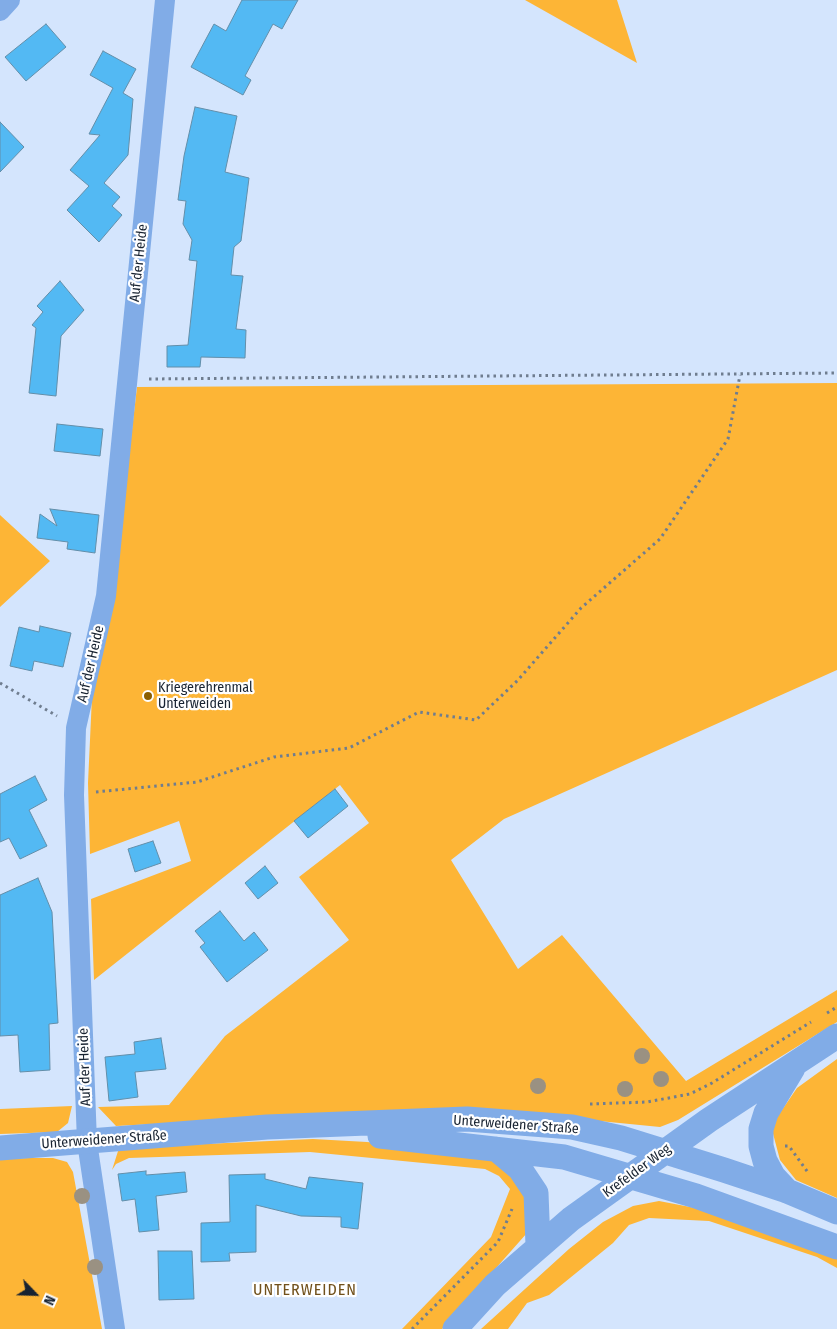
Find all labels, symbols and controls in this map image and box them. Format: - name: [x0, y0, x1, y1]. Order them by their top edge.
- street label: Auf der Heide: [127, 223, 151, 303]
- street label: Auf der Heide: [74, 624, 108, 704]
- place label: Kriegerehrenmal Unterweiden: [158, 680, 253, 712]
- marker: Kriegerehrenmal Unterweiden: [142, 690, 154, 702]
- street label: Auf der Heide: [75, 1028, 95, 1106]
- street label: Unterweidener Straße: [453, 1112, 579, 1138]
- street label: Unterweidener Straße: [41, 1127, 167, 1153]
- street label: Krefelder Weg: [600, 1141, 674, 1201]
- north arrow: [10, 1269, 60, 1319]
- district label: UNTERWEIDEN: [252, 1281, 358, 1301]
- text: N: [40, 1293, 59, 1308]

